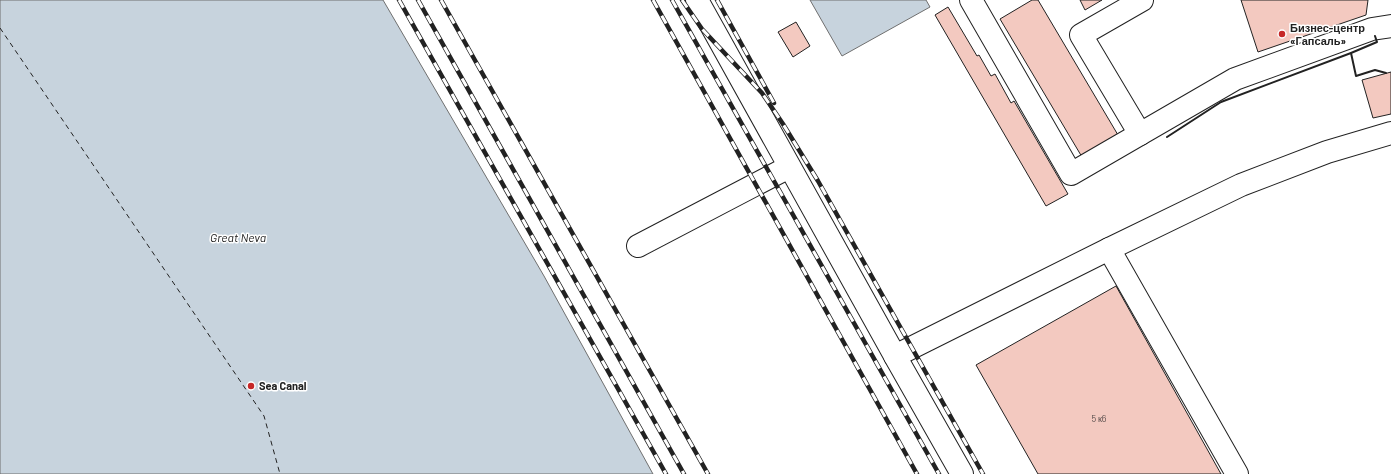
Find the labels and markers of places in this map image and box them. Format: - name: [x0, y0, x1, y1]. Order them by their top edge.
- place label: Бизнес-центр «Гапсаль»: [1290, 21, 1365, 47]
- marker: Бизнес-центр «Гапсаль»: [1277, 29, 1287, 39]
- place label: Sea Canal: [259, 379, 307, 392]
- marker: Sea Canal: [246, 381, 256, 391]

